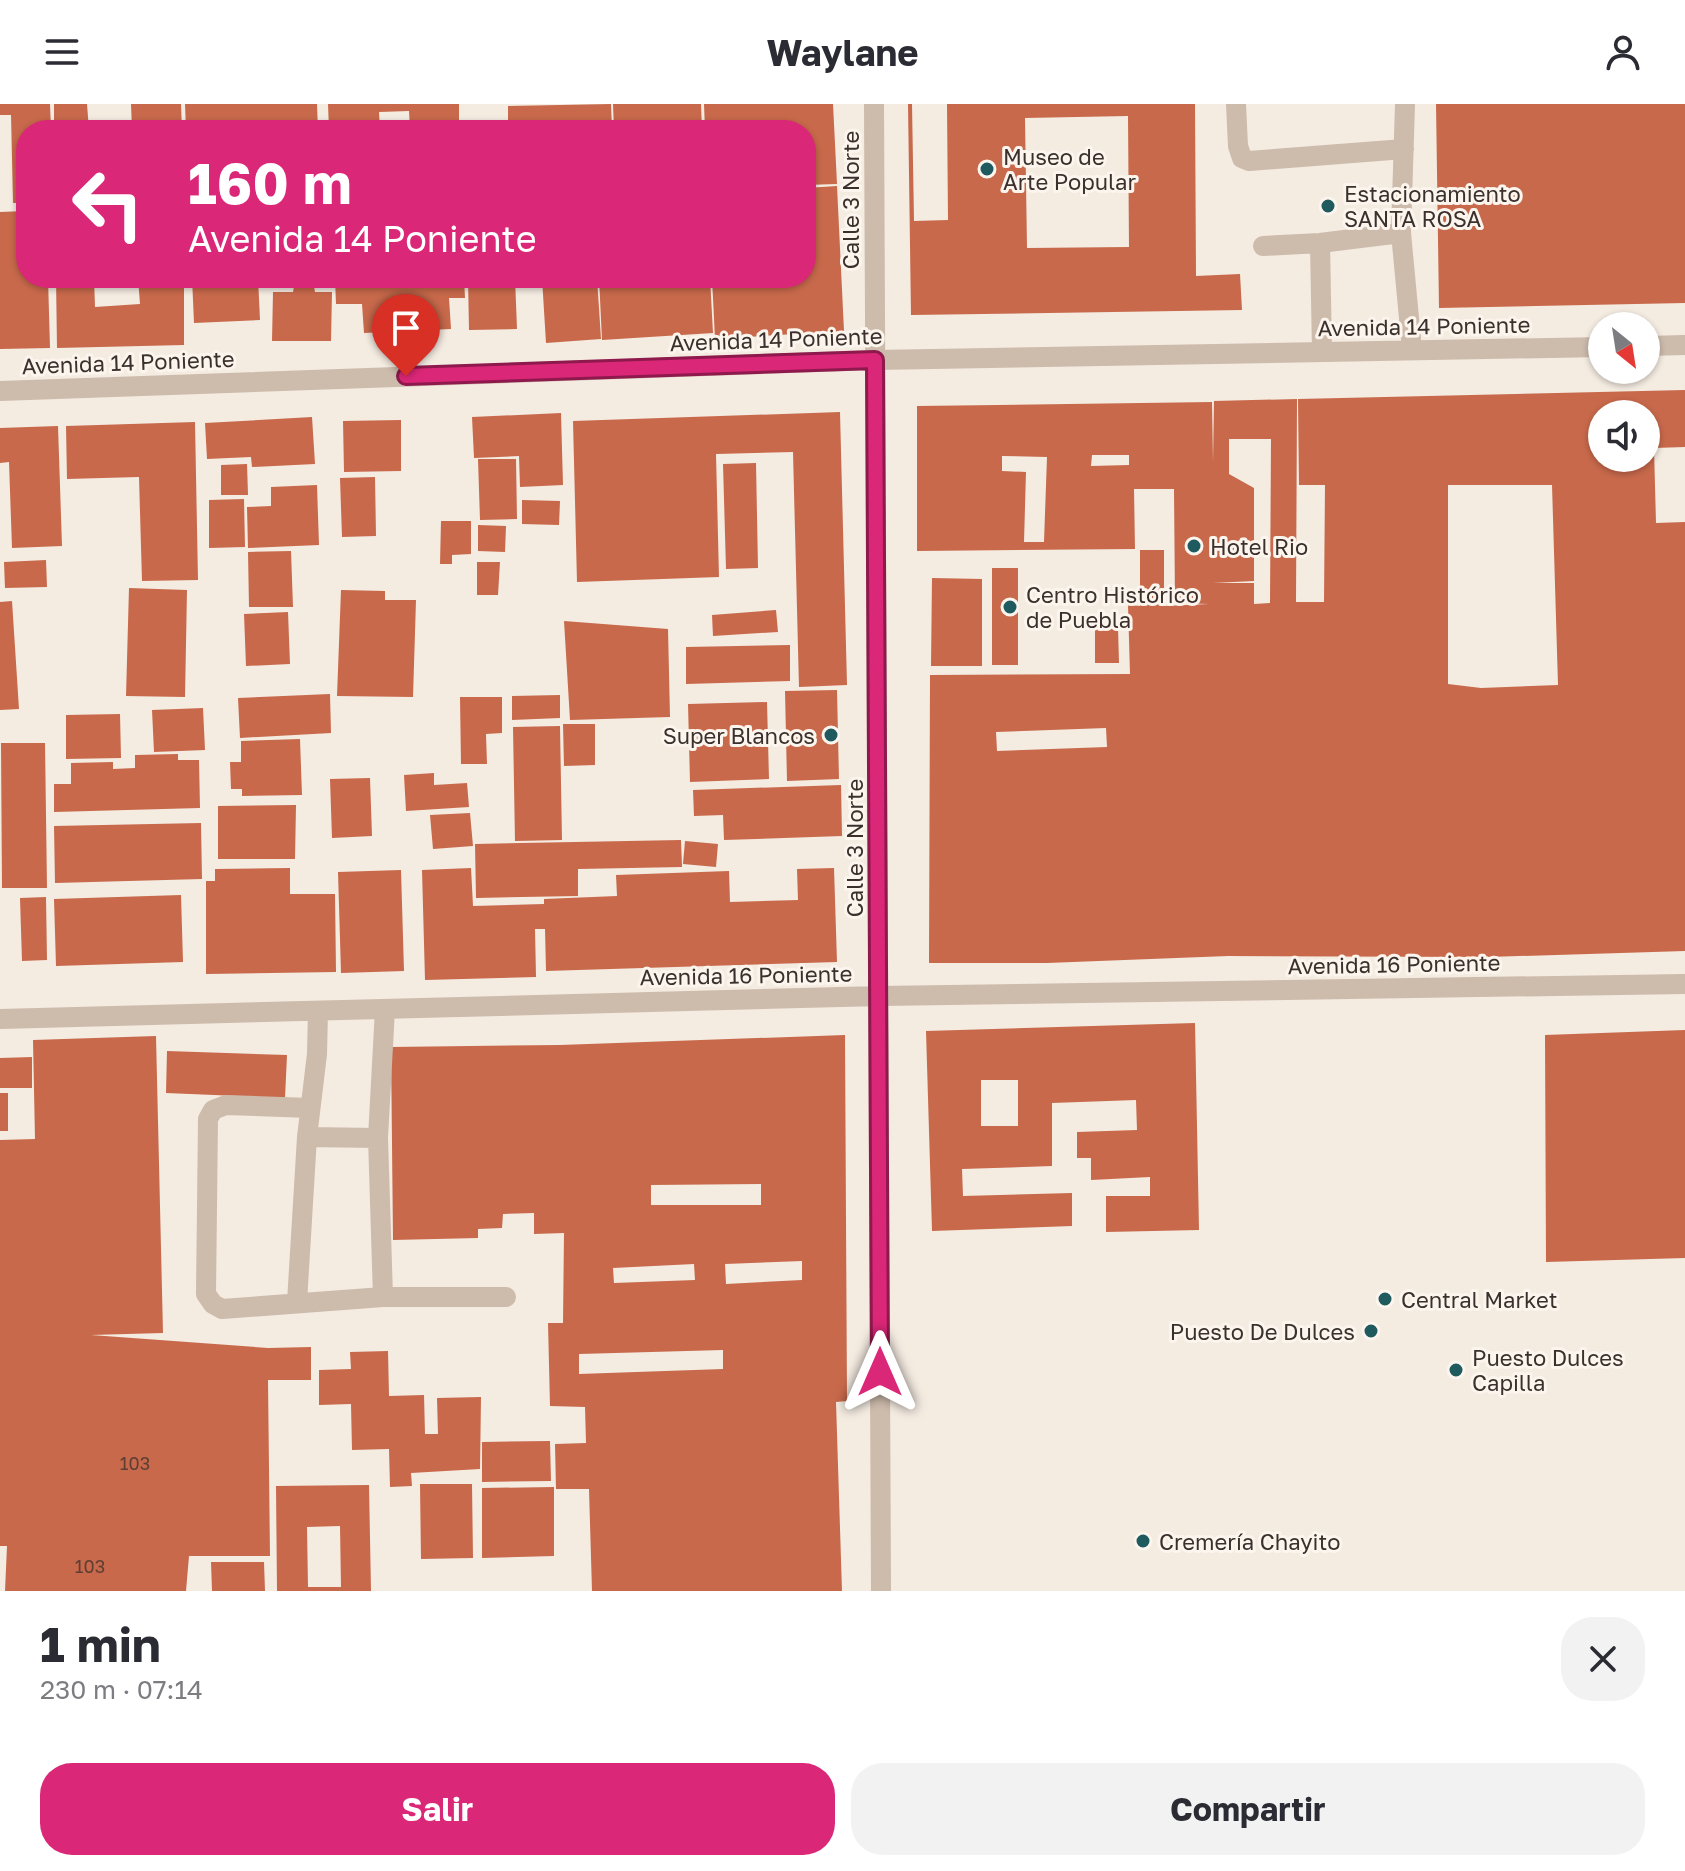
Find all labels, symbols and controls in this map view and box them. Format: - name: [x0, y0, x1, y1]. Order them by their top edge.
- icon: menu: [40, 30, 84, 74]
- icon: person: [1601, 30, 1645, 74]
- text: Waylane: [766, 31, 919, 74]
- street label: Calle 3 Norte: [837, 131, 864, 269]
- place label: Museo de Arte Popular: [1003, 143, 1137, 195]
- text: 160 m: [188, 149, 352, 216]
- icon: left: [56, 152, 160, 256]
- marker: Museo de Arte Popular: [978, 160, 996, 178]
- place label: Estacionamiento SANTA ROSA: [1344, 180, 1521, 232]
- marker: Estacionamiento SANTA ROSA: [1319, 197, 1337, 215]
- text: Avenida 14 Poniente: [188, 217, 537, 260]
- pin: [372, 294, 440, 376]
- icon: arrive: [384, 306, 428, 350]
- street label: Avenida 14 Poniente: [1317, 311, 1531, 341]
- north arrow: [1588, 312, 1660, 384]
- map controls: [1588, 312, 1660, 472]
- street label: Avenida 14 Poniente: [669, 322, 883, 356]
- street label: Avenida 14 Poniente: [21, 345, 235, 379]
- button: sound: [1588, 400, 1660, 472]
- place label: Hotel Rio: [1210, 533, 1308, 560]
- marker: Hotel Rio: [1185, 537, 1203, 555]
- place label: Centro Histórico de Puebla: [1026, 581, 1199, 633]
- marker: Centro Histórico de Puebla: [1001, 598, 1019, 616]
- place label: Super Blancos: [663, 722, 815, 749]
- marker: Super Blancos: [822, 726, 840, 744]
- street label: Calle 3 Norte: [841, 779, 868, 917]
- street label: Avenida 16 Poniente: [1287, 949, 1501, 979]
- street label: Avenida 16 Poniente: [639, 960, 853, 990]
- place label: Central Market: [1401, 1286, 1558, 1313]
- marker: Central Market: [1376, 1290, 1394, 1308]
- place label: Puesto De Dulces: [1170, 1318, 1355, 1345]
- marker: Puesto De Dulces: [1362, 1322, 1380, 1340]
- position arrow: [838, 1330, 922, 1414]
- place label: Puesto Dulces Capilla: [1472, 1344, 1624, 1396]
- marker: Puesto Dulces Capilla: [1447, 1361, 1465, 1379]
- house number: 103: [120, 1452, 150, 1474]
- place label: Cremería Chayito: [1159, 1528, 1340, 1555]
- marker: Cremería Chayito: [1134, 1532, 1152, 1550]
- house number: 103: [75, 1555, 105, 1577]
- text: 1 min: [40, 1615, 161, 1673]
- button: close: [1561, 1617, 1645, 1701]
- text: 230 m · 07:14: [40, 1674, 203, 1705]
- button: Salir: [40, 1763, 835, 1855]
- button: Compartir: [851, 1763, 1645, 1855]

